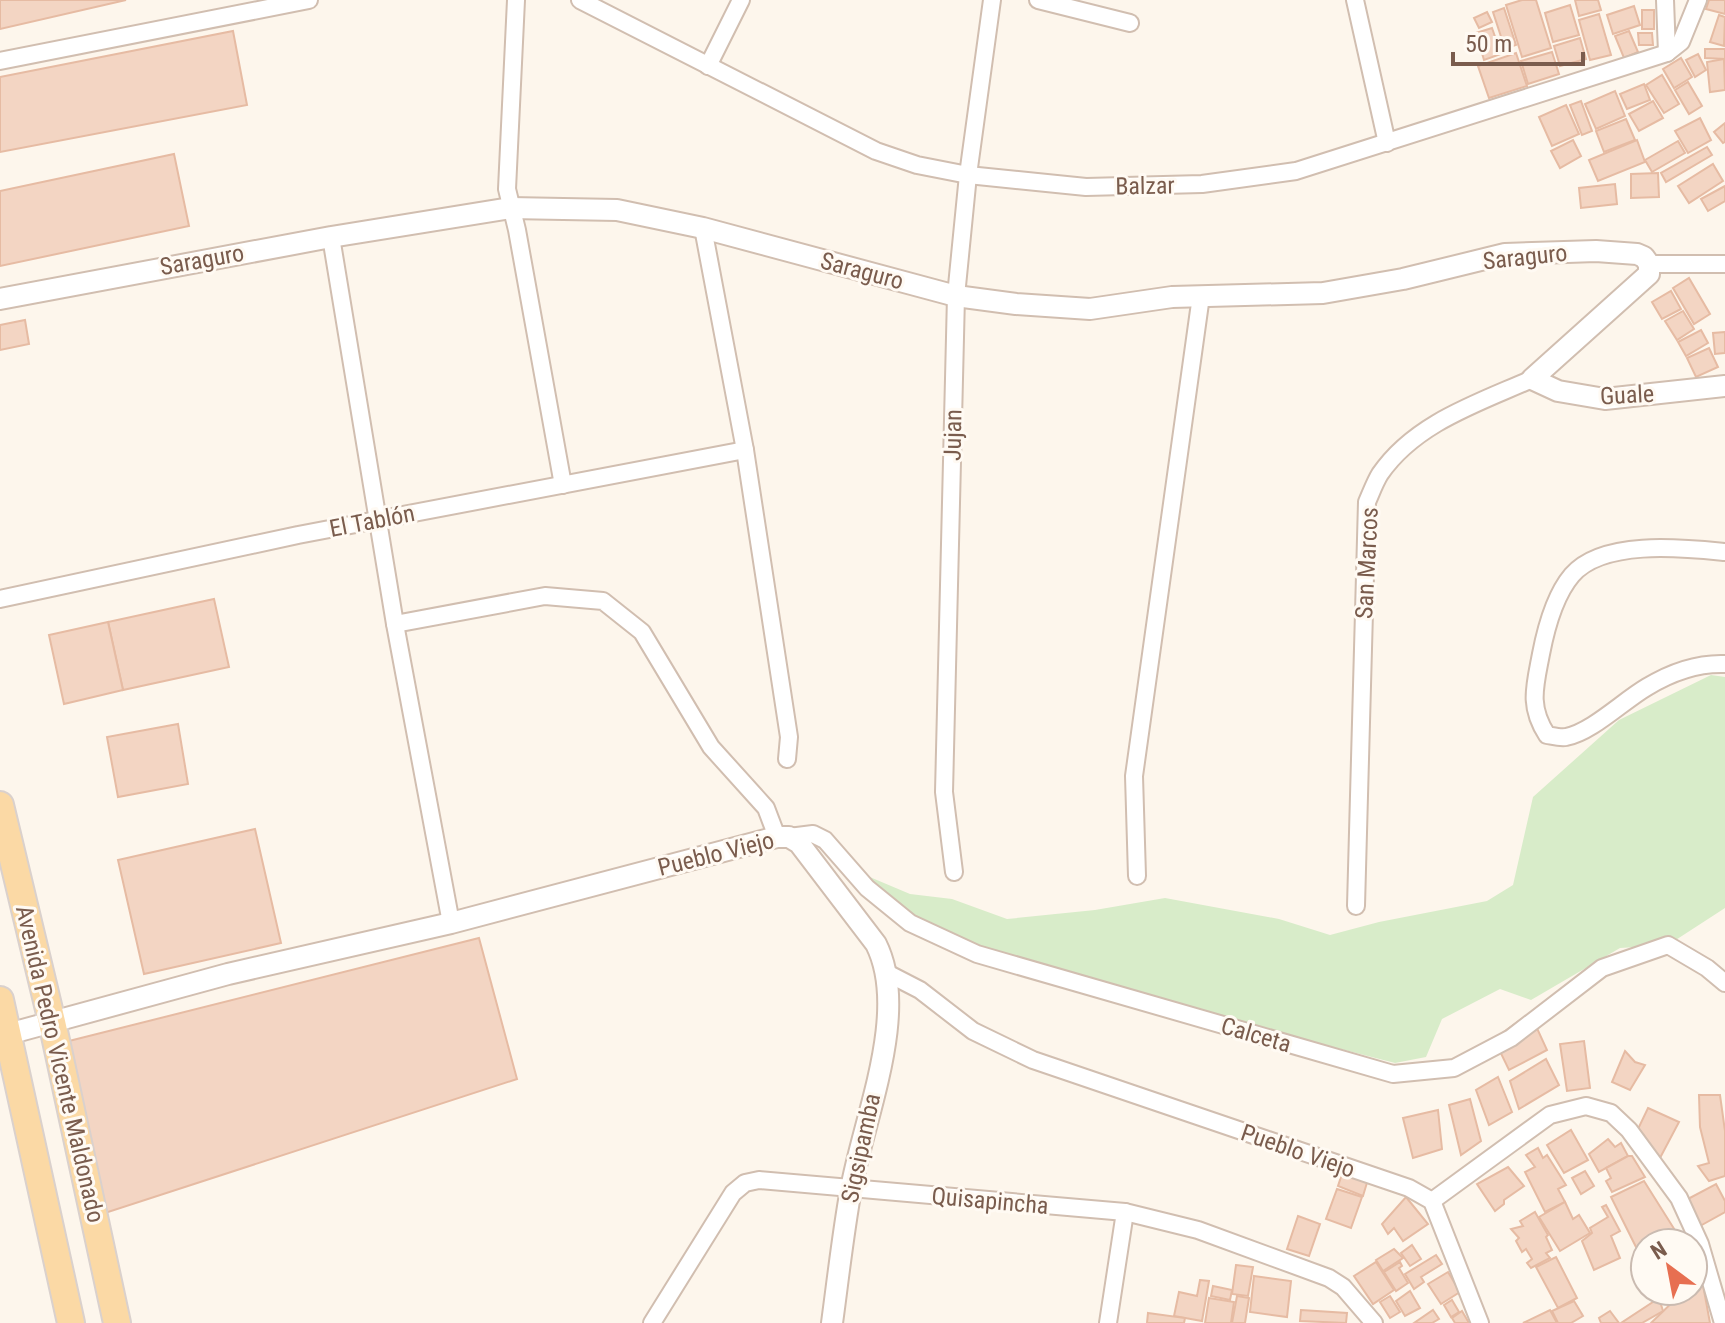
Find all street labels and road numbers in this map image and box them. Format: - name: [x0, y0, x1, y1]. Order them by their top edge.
- street label: Balzar: [1115, 171, 1175, 201]
- street label: Saraguro: [158, 239, 246, 281]
- street label: Saraguro: [1481, 239, 1569, 275]
- street label: Saraguro: [817, 246, 907, 296]
- street label: Guale: [1599, 380, 1655, 410]
- street label: Jujan: [939, 409, 967, 461]
- street label: El Tablón: [327, 499, 417, 543]
- street label: San Marcos: [1350, 506, 1384, 620]
- street label: Pueblo Viejo: [655, 826, 777, 882]
- street label: Avenida Pedro Vicente Maldonado: [10, 903, 110, 1225]
- street label: Calceta: [1218, 1012, 1294, 1058]
- street label: Sigsipamba: [836, 1091, 886, 1205]
- street label: Pueblo Viejo: [1237, 1118, 1359, 1184]
- street label: Quisapincha: [930, 1182, 1050, 1220]

